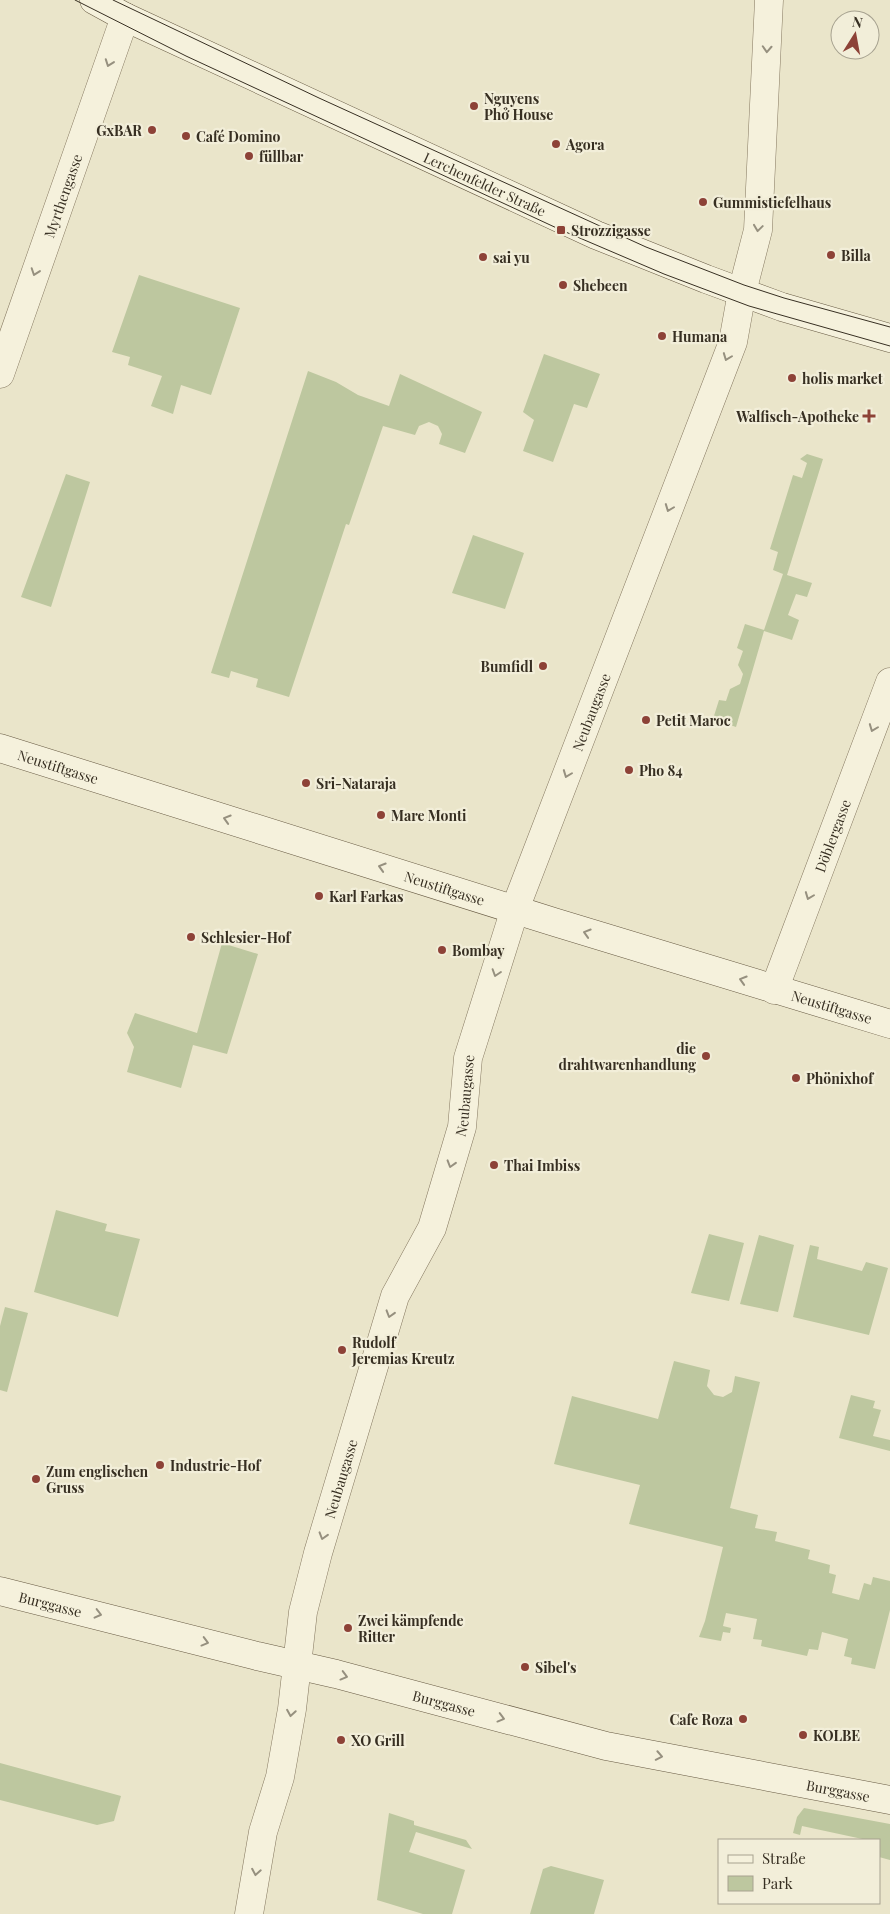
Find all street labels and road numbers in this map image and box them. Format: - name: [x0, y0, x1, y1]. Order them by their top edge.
- street label: Lerchenfelder Straße: [421, 147, 549, 220]
- street label: Myrthengasse: [39, 151, 86, 240]
- street label: Neubaugasse: [567, 670, 614, 753]
- street label: Neustiftgasse: [16, 745, 101, 788]
- street label: Döblergasse: [810, 796, 855, 875]
- street label: Neustiftgasse: [402, 866, 487, 909]
- street label: Neustiftgasse: [789, 985, 874, 1028]
- street label: Neubaugasse: [450, 1054, 478, 1139]
- street label: Neubaugasse: [319, 1437, 361, 1520]
- street label: Burggasse: [17, 1587, 84, 1621]
- street label: Burggasse: [411, 1685, 478, 1720]
- street label: Burggasse: [805, 1775, 872, 1806]

